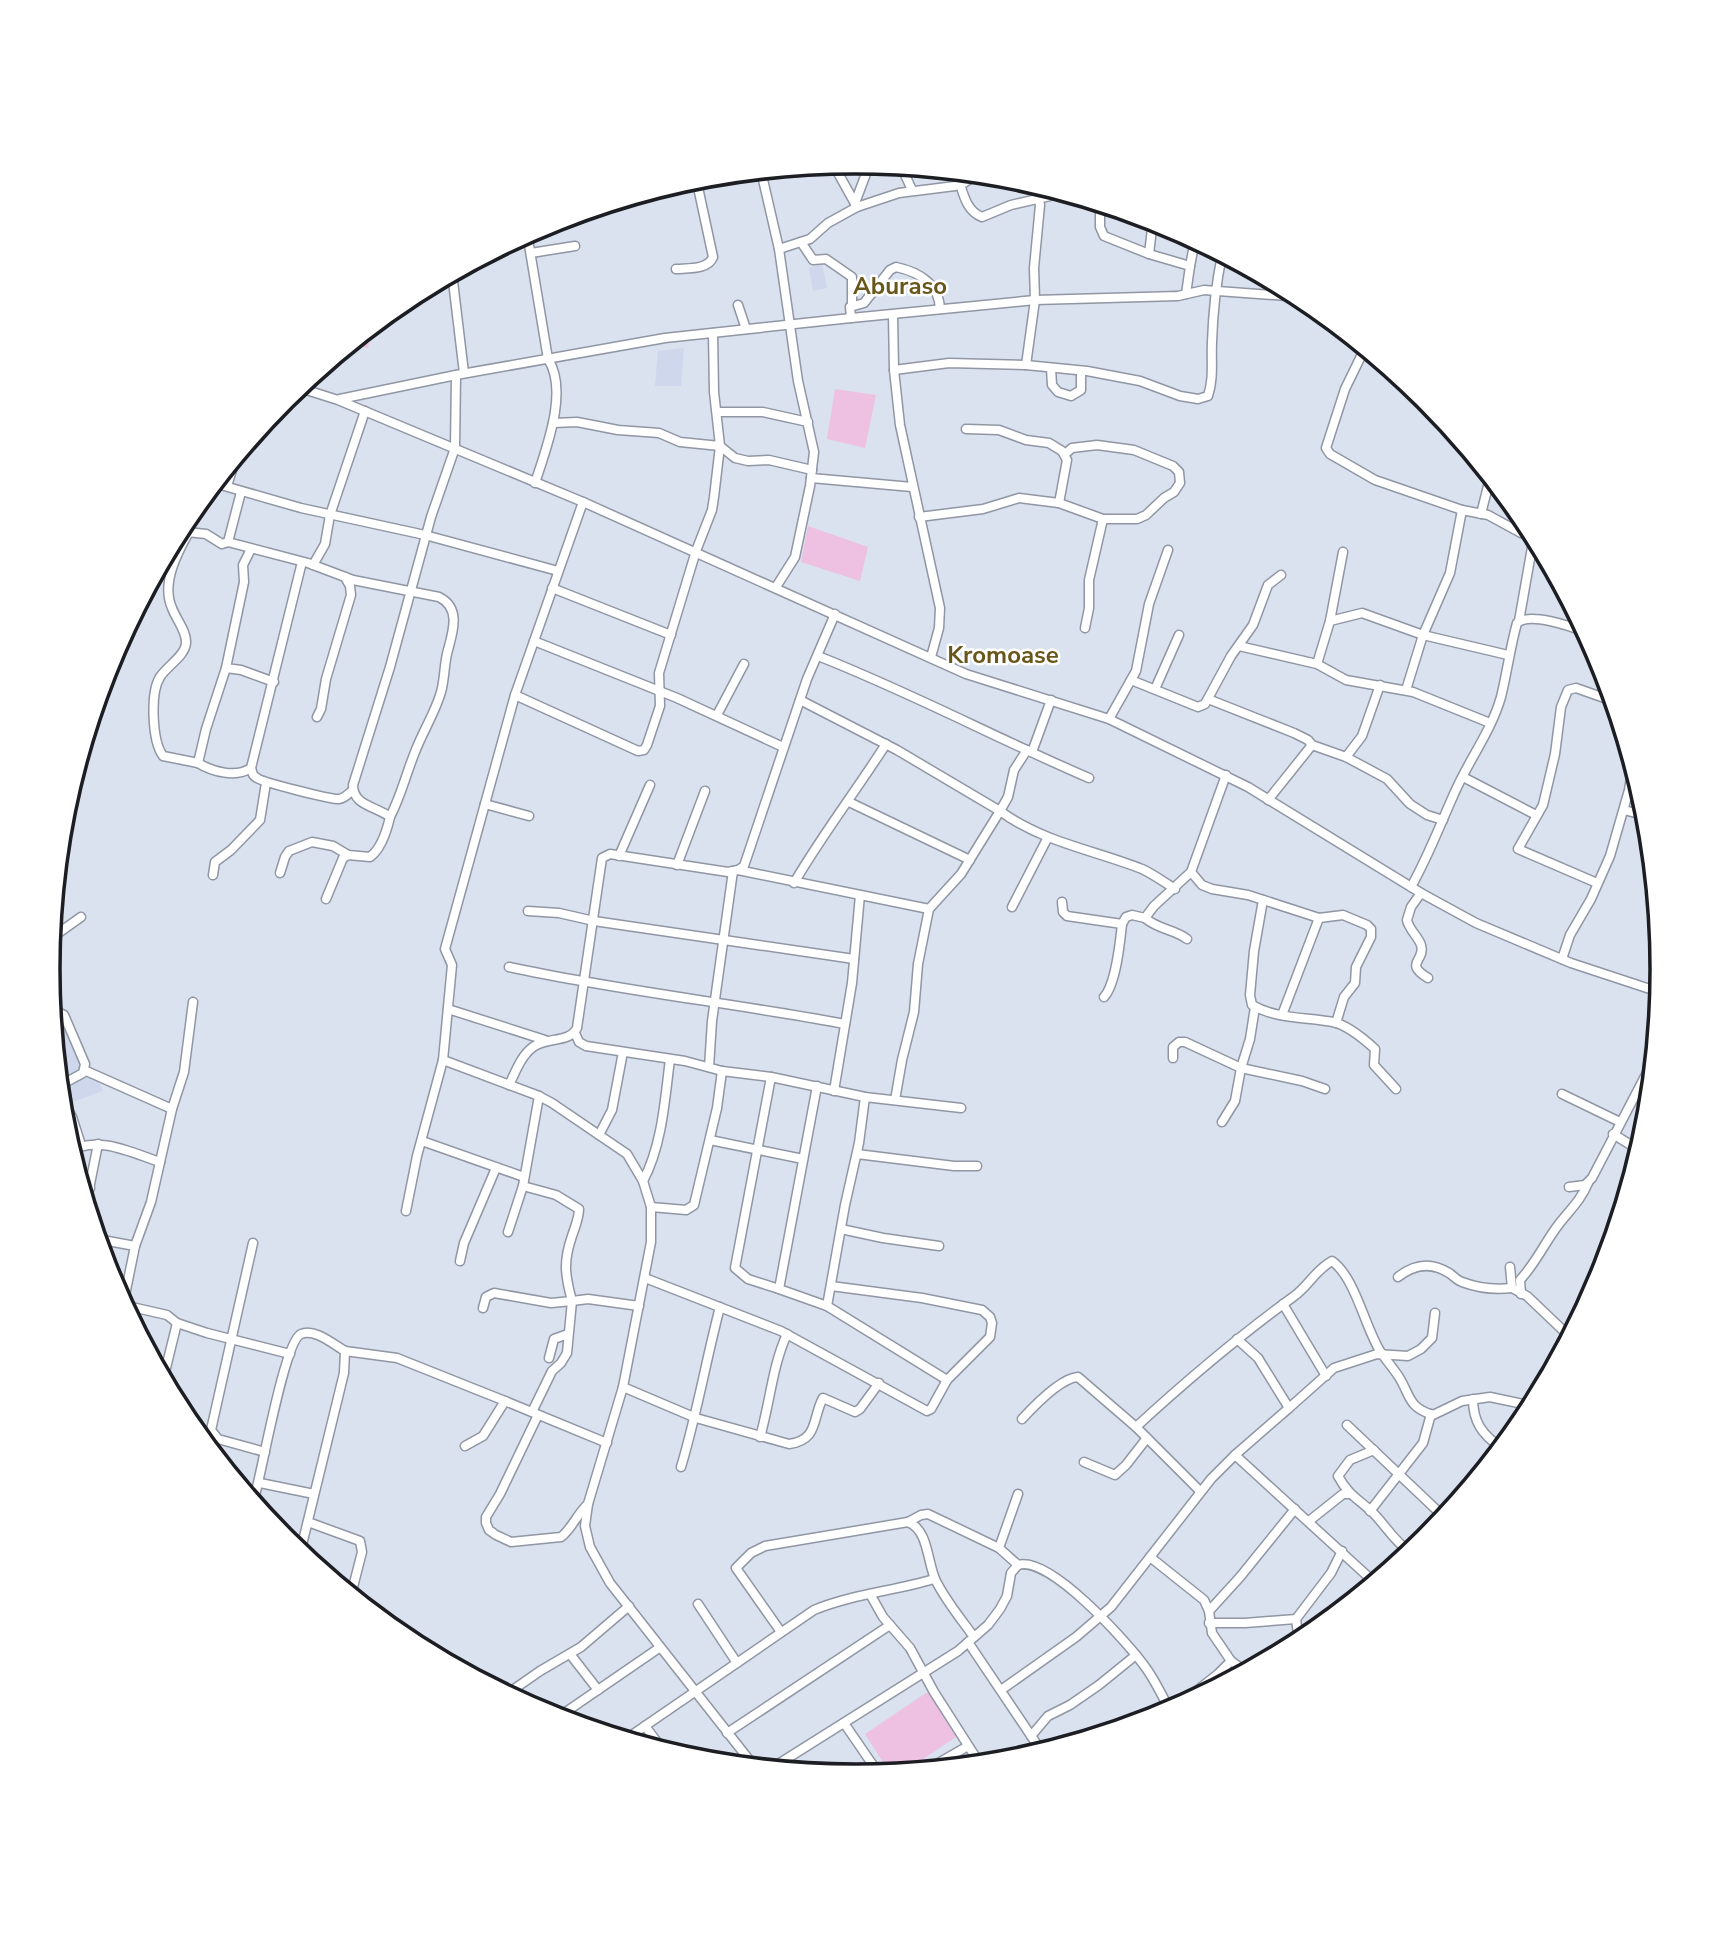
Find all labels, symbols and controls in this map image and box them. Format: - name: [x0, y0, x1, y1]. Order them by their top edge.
- district label: Aburaso: [853, 270, 947, 302]
- district label: Kromoase: [947, 639, 1059, 671]

